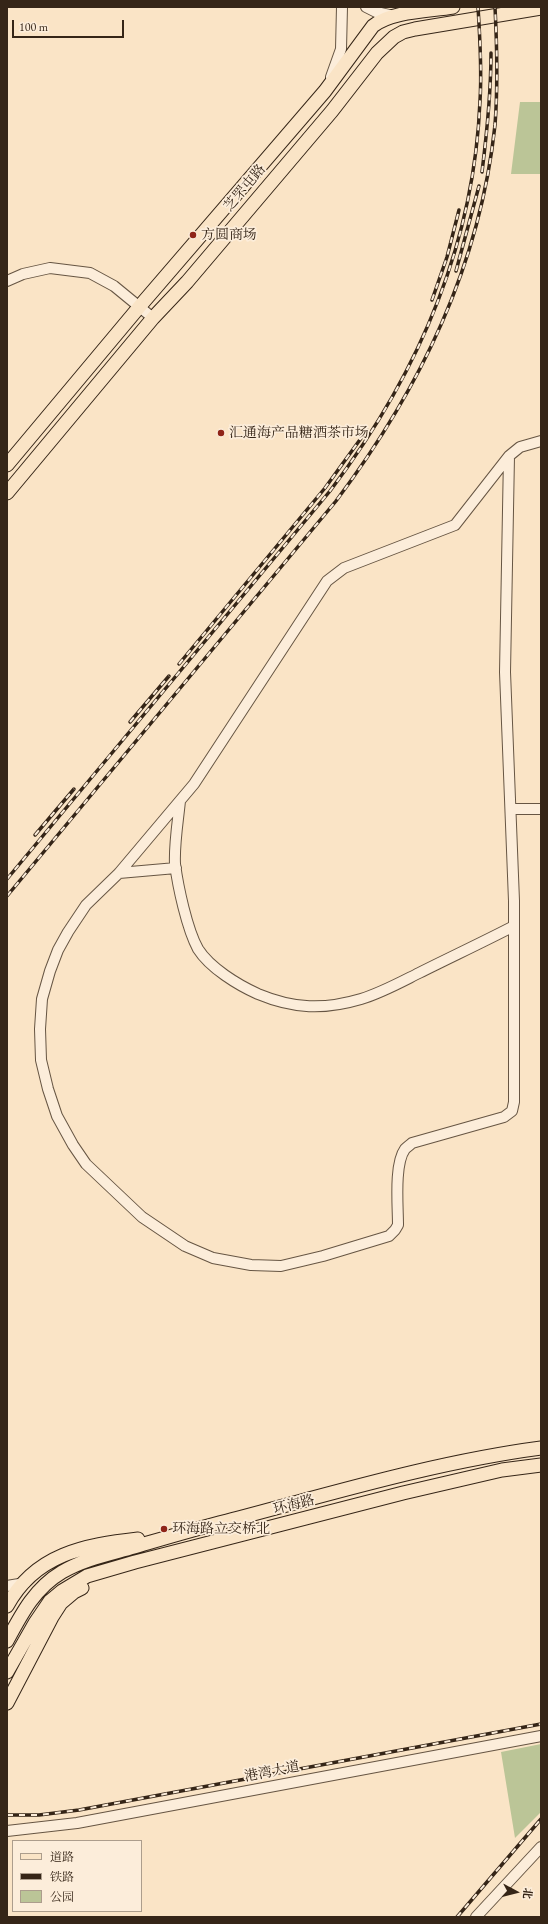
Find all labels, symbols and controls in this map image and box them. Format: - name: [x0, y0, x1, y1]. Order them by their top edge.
- scale bar: [14, 12, 126, 38]
- text: 100 m: [19, 19, 48, 35]
- street label: 芝罘屯路: [221, 161, 269, 215]
- place label: 方圆商场: [201, 227, 257, 243]
- marker: 方圆商场: [188, 230, 198, 240]
- place label: 汇通海产品糖酒茶市场: [229, 425, 369, 441]
- marker: 汇通海产品糖酒茶市场: [216, 428, 226, 438]
- street label: 环海路: [272, 1492, 316, 1518]
- place label: 环海路立交桥北: [172, 1521, 270, 1537]
- marker: 环海路立交桥北: [159, 1524, 169, 1534]
- street label: 港湾大道: [243, 1758, 301, 1786]
- legend: [12, 1840, 142, 1912]
- text: 道路: [50, 1849, 74, 1865]
- text: 铁路: [50, 1869, 74, 1885]
- north arrow: [496, 1872, 536, 1912]
- text: 北: [520, 1887, 536, 1900]
- text: 公园: [50, 1889, 74, 1905]

